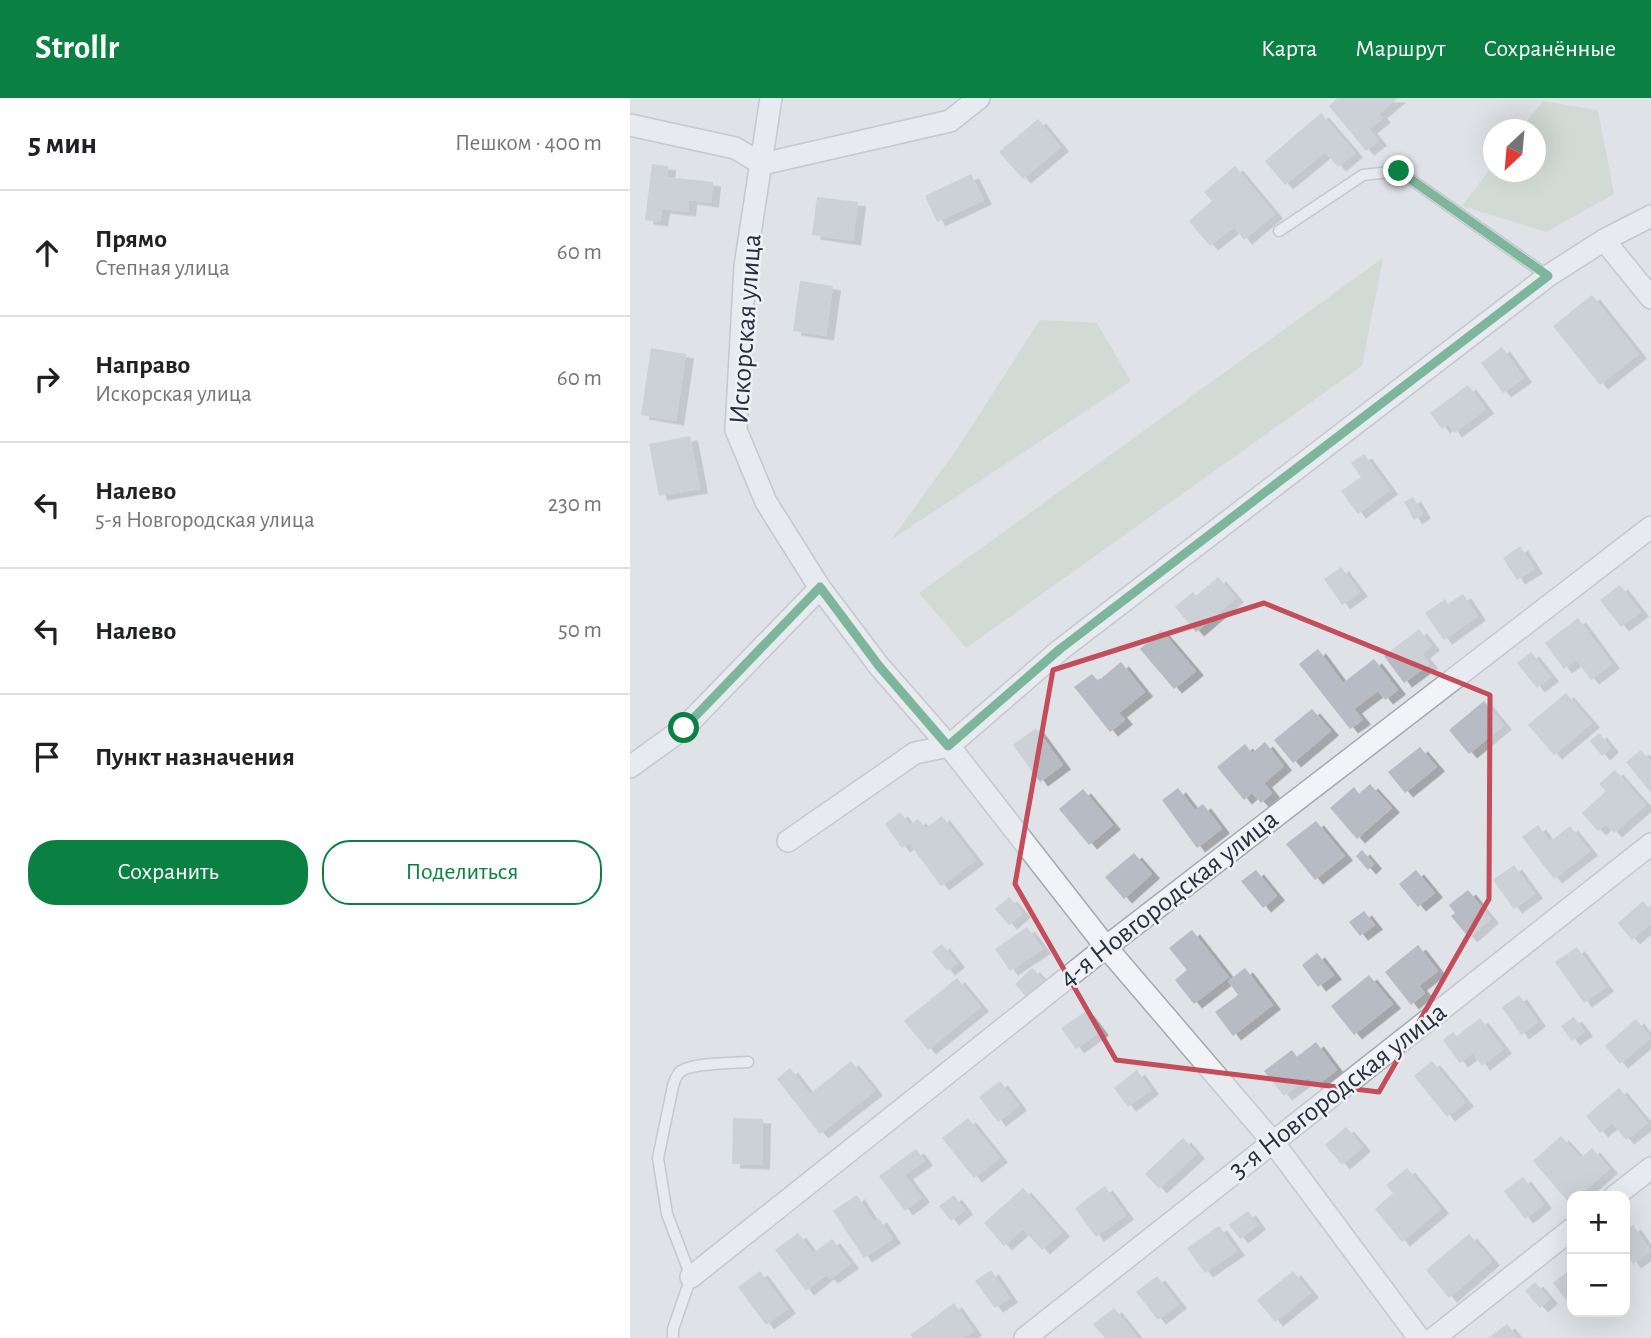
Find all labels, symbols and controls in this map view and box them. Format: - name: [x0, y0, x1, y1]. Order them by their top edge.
- text: Strollr: [35, 32, 119, 65]
- text: Карта: [1261, 37, 1317, 61]
- text: Маршрут: [1355, 37, 1445, 61]
- text: Сохранённые: [1483, 37, 1616, 61]
- north arrow: [1483, 119, 1546, 182]
- text: 5 мин: [28, 129, 97, 159]
- text: Пешком · 400 m: [455, 132, 602, 155]
- route end: [1383, 155, 1414, 186]
- text: Прямо: [95, 226, 167, 252]
- street label: Искорская улица: [725, 233, 767, 425]
- icon: ahead: [28, 234, 66, 272]
- text: 60 m: [557, 241, 602, 264]
- text: Степная улица: [95, 257, 230, 280]
- text: Направо: [95, 352, 190, 378]
- icon: right: [28, 360, 66, 398]
- text: 60 m: [557, 367, 602, 390]
- text: Искорская улица: [95, 383, 252, 406]
- text: Налево: [95, 478, 176, 504]
- icon: left: [28, 486, 66, 524]
- text: 230 m: [548, 493, 602, 516]
- text: 5-я Новгородская улица: [95, 509, 315, 532]
- icon: left: [28, 612, 66, 650]
- text: Налево: [95, 618, 176, 644]
- text: 50 m: [558, 619, 602, 642]
- route start: [668, 712, 699, 743]
- icon: arrive: [28, 738, 66, 776]
- text: Пункт назначения: [95, 744, 295, 770]
- street label: 4-я Новгородская улица: [1054, 805, 1284, 993]
- button: Сохранить: [28, 840, 308, 905]
- button: Поделиться: [322, 840, 602, 905]
- street label: 3-я Новгородская улица: [1224, 998, 1452, 1184]
- map controls: [1567, 1191, 1630, 1317]
- button: +: [1567, 1191, 1630, 1254]
- button: −: [1567, 1254, 1630, 1317]

